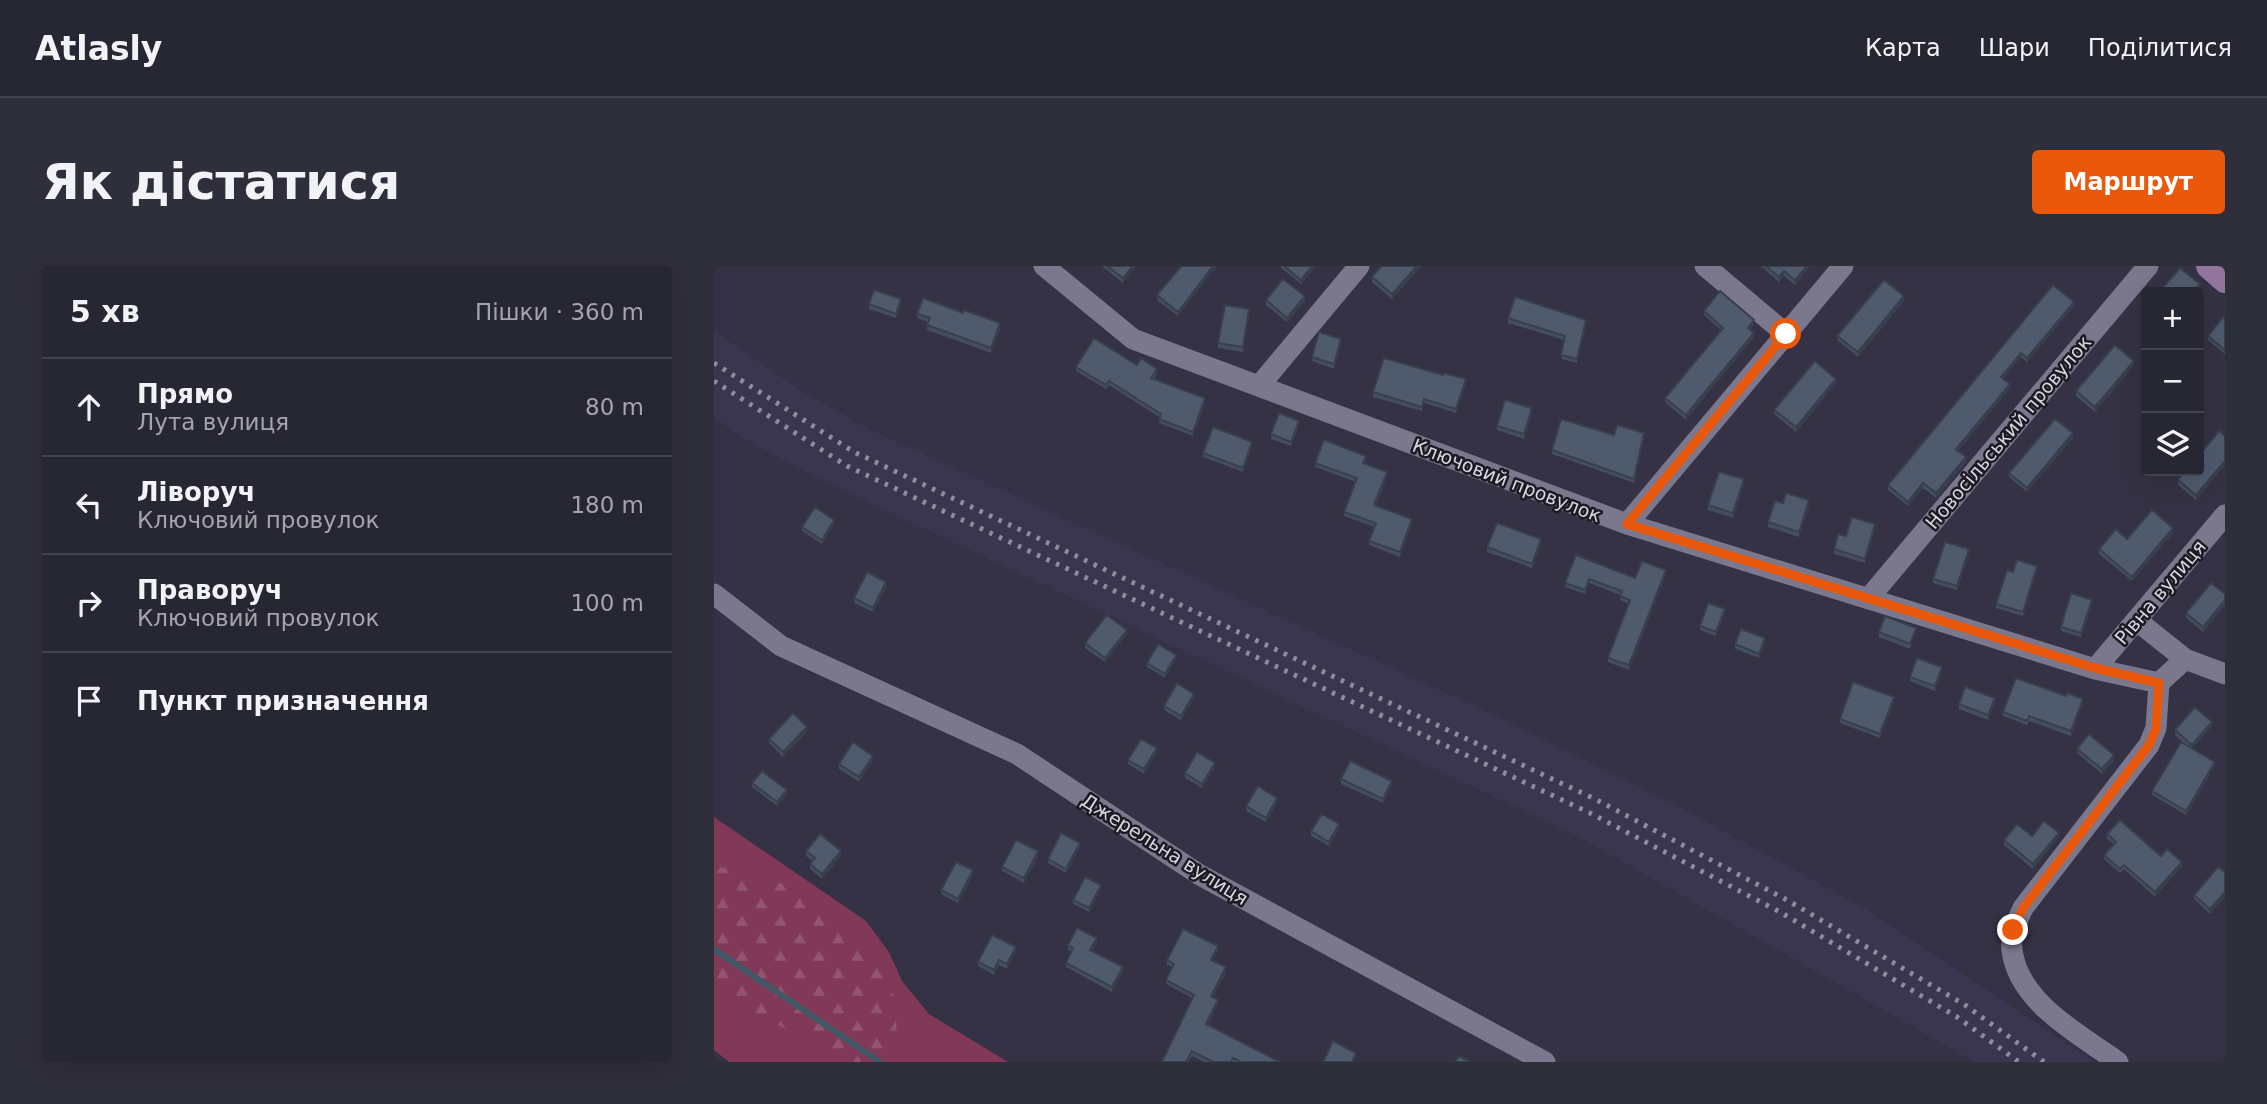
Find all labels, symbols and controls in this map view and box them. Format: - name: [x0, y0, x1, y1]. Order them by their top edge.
- text: Atlasly: [35, 29, 162, 68]
- text: Карта: [1865, 34, 1941, 62]
- text: Шари: [1979, 34, 2050, 62]
- text: Поділитися: [2088, 34, 2232, 62]
- button: Маршрут: [2032, 150, 2225, 214]
- text: Як дістатися: [42, 154, 400, 211]
- map controls: [2141, 287, 2204, 476]
- button: +: [2141, 287, 2204, 350]
- text: 5 хв: [70, 294, 140, 329]
- text: Пішки · 360 m: [475, 299, 644, 325]
- route start: [1770, 318, 1801, 349]
- street label: Новосільський провулок: [1921, 331, 2095, 533]
- button: −: [2141, 350, 2204, 413]
- text: Прямо: [137, 379, 233, 409]
- icon: ahead: [70, 388, 108, 426]
- text: 80 m: [585, 394, 644, 420]
- text: Лута вулиця: [137, 409, 289, 435]
- button: layers: [2141, 413, 2204, 476]
- street label: Ключовий провулок: [1410, 434, 1604, 526]
- text: Ліворуч: [137, 477, 255, 507]
- icon: left: [70, 486, 108, 524]
- text: 180 m: [570, 492, 644, 518]
- text: Ключовий провулок: [137, 507, 379, 533]
- street label: Рівна вулиця: [2110, 535, 2210, 649]
- text: Праворуч: [137, 575, 283, 605]
- icon: right: [70, 584, 108, 622]
- text: 100 m: [570, 590, 644, 616]
- text: Ключовий провулок: [137, 605, 379, 631]
- icon: arrive: [70, 682, 108, 720]
- text: Пункт призначення: [137, 686, 429, 716]
- street label: Джерельна вулиця: [1078, 789, 1252, 909]
- route end: [1997, 914, 2028, 945]

